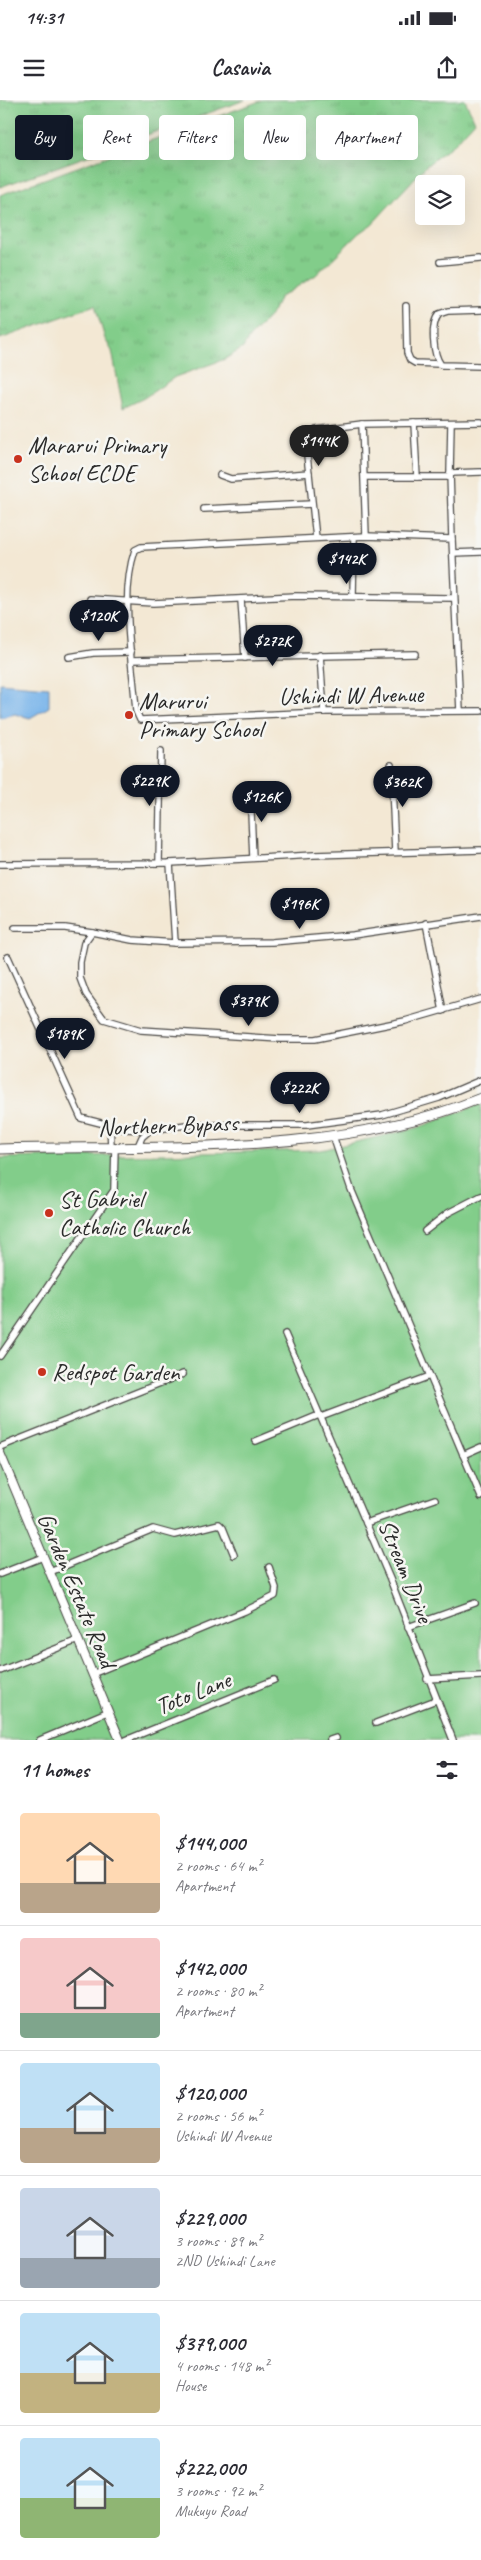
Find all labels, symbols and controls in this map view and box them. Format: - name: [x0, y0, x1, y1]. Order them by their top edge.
- text: 14:31: [25, 6, 63, 30]
- icon: menu: [20, 54, 48, 82]
- text: Casavia: [211, 54, 270, 82]
- icon: share: [433, 54, 461, 82]
- chip: Buy: [15, 115, 73, 160]
- chip: Rent: [83, 115, 149, 160]
- chip: Filters: [159, 115, 234, 160]
- chip: New: [244, 115, 306, 160]
- chip: Apartment: [316, 115, 418, 160]
- map controls: [415, 175, 465, 225]
- button: layers: [415, 175, 465, 225]
- pin: $144K: [284, 424, 354, 467]
- place label: Mararui Primary School ECDE: [28, 430, 168, 488]
- text: $144K: [301, 431, 337, 451]
- marker: Mararui Primary School ECDE: [12, 453, 24, 465]
- pin: $142K: [312, 542, 382, 585]
- text: $142K: [329, 549, 365, 569]
- pin: $120K: [64, 600, 134, 642]
- text: $120K: [81, 606, 117, 626]
- pin: $272K: [238, 624, 308, 667]
- text: $272K: [255, 631, 291, 651]
- street label: Ushindi W Avenue: [279, 679, 426, 711]
- place label: Marurui Primary School: [139, 686, 266, 744]
- marker: Marurui Primary School: [123, 709, 135, 721]
- pin: $229K: [115, 764, 185, 807]
- pin: $362K: [368, 766, 438, 808]
- text: $229K: [132, 771, 168, 791]
- text: $362K: [384, 772, 422, 792]
- pin: $126K: [227, 780, 297, 823]
- text: $126K: [243, 787, 281, 807]
- pin: $196K: [265, 888, 335, 930]
- text: $196K: [281, 894, 319, 914]
- pin: $379K: [214, 984, 284, 1027]
- text: $379K: [231, 991, 267, 1011]
- pin: $189K: [30, 1018, 100, 1060]
- text: $189K: [47, 1024, 83, 1044]
- pin: $222K: [265, 1072, 335, 1114]
- text: $222K: [282, 1078, 318, 1098]
- street label: Northern Bypass: [98, 1108, 240, 1142]
- place label: St Gabriel Catholic Church: [59, 1184, 191, 1242]
- marker: St Gabriel Catholic Church: [43, 1207, 55, 1219]
- place label: Redspot Garden: [52, 1357, 181, 1387]
- marker: Redspot Garden: [36, 1366, 48, 1378]
- street label: Garden Estate Road: [31, 1508, 124, 1675]
- street label: Stream Drive: [372, 1515, 441, 1629]
- street label: Toto Lane: [151, 1664, 237, 1722]
- icon: filters: [433, 1756, 461, 1784]
- text: 11 homes: [20, 1757, 89, 1783]
- text: $144,000: [175, 1830, 245, 1856]
- icon: home: [60, 1833, 120, 1893]
- text: 2 rooms · 64 m²: [175, 1856, 261, 1876]
- text: Apartment: [175, 1876, 234, 1896]
- text: $142,000: [175, 1955, 245, 1981]
- icon: home: [60, 1958, 120, 2018]
- text: 2 rooms · 80 m²: [175, 1981, 261, 2001]
- text: Apartment: [175, 2001, 234, 2021]
- text: $120,000: [175, 2080, 245, 2106]
- icon: home: [60, 2083, 120, 2143]
- text: 2 rooms · 56 m²: [175, 2106, 261, 2126]
- text: Ushindi W Avenue: [175, 2126, 271, 2146]
- text: $229,000: [175, 2205, 245, 2231]
- icon: home: [60, 2208, 120, 2268]
- text: 3 rooms · 89 m²: [175, 2231, 261, 2251]
- text: 2ND Ushindi Lane: [175, 2251, 275, 2271]
- text: $379,000: [175, 2330, 245, 2356]
- icon: home: [60, 2333, 120, 2393]
- text: 4 rooms · 148 m²: [175, 2356, 269, 2376]
- text: House: [175, 2376, 206, 2396]
- text: $222,000: [175, 2455, 245, 2481]
- icon: home: [60, 2458, 120, 2518]
- text: 3 rooms · 92 m²: [175, 2481, 261, 2501]
- text: Mukuyu Road: [175, 2501, 246, 2521]

